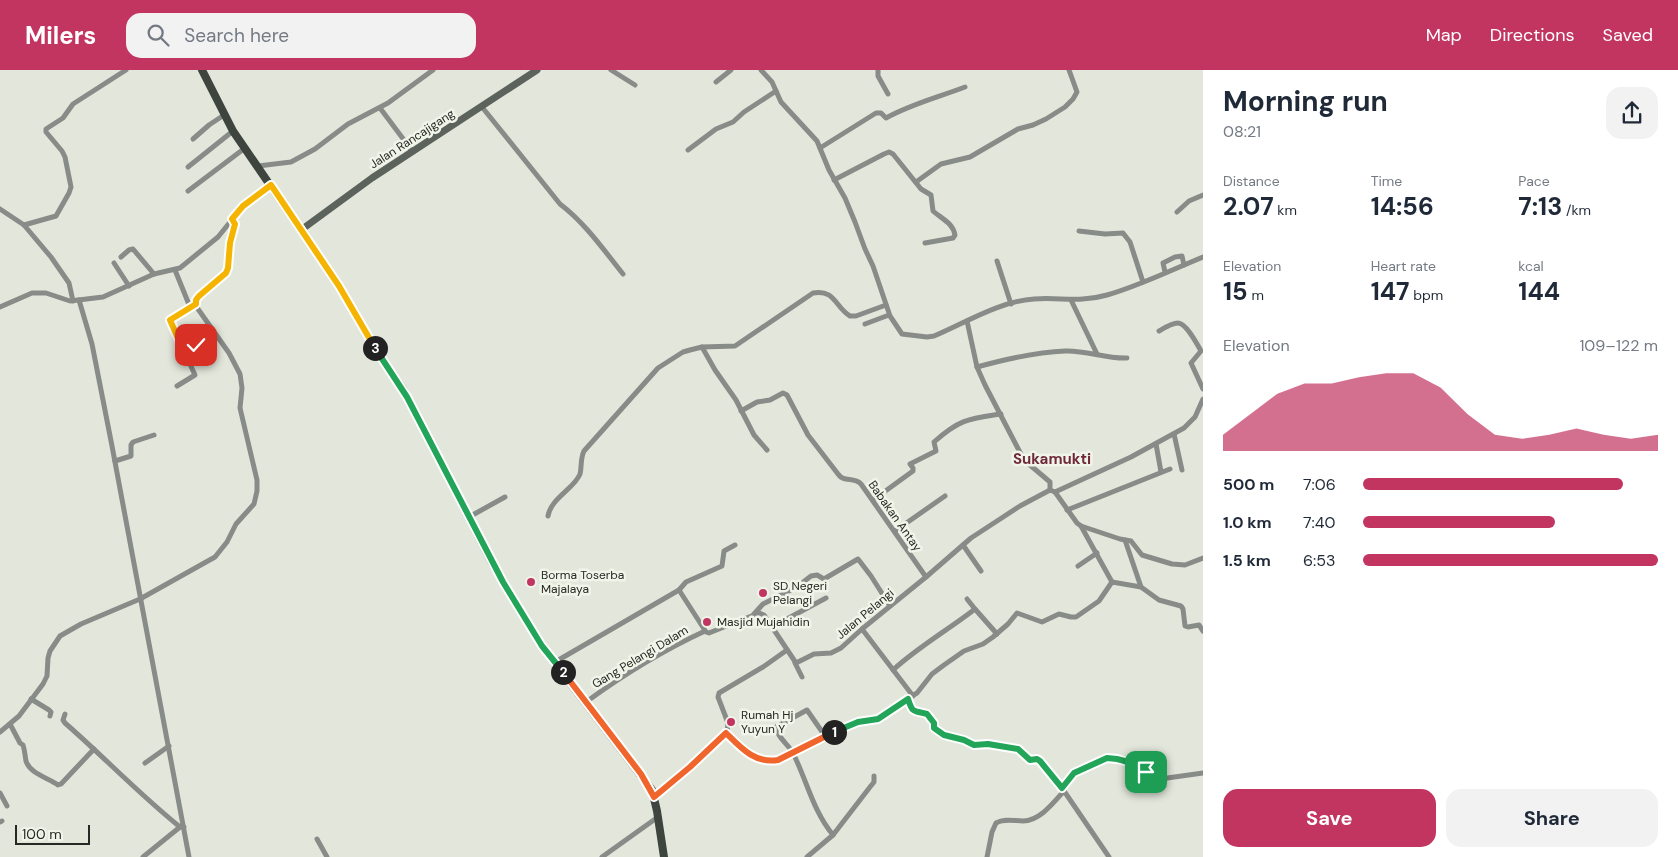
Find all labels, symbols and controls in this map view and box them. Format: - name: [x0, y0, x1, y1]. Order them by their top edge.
- search box: [126, 13, 476, 58]
- text: Milers: [25, 20, 96, 51]
- icon: search: [144, 21, 172, 49]
- text: Search here: [184, 23, 289, 48]
- text: Map: [1426, 23, 1462, 47]
- text: Directions: [1490, 23, 1575, 47]
- text: Saved: [1603, 23, 1653, 47]
- text: Morning run: [1223, 83, 1388, 120]
- button: share: [1606, 87, 1658, 139]
- street label: Jalan Rancajigang: [366, 105, 458, 172]
- text: 08:21: [1223, 121, 1261, 142]
- text: Distance: [1223, 172, 1280, 190]
- text: Time: [1371, 172, 1402, 190]
- text: Pace: [1518, 172, 1550, 190]
- text: 2.07: [1223, 190, 1274, 223]
- text: 14:56: [1371, 190, 1434, 223]
- text: 7:13: [1518, 190, 1562, 223]
- text: km: [1274, 201, 1297, 219]
- text: /km: [1562, 201, 1591, 219]
- text: Elevation: [1223, 257, 1281, 275]
- text: Heart rate: [1371, 257, 1436, 275]
- text: kcal: [1518, 257, 1544, 275]
- text: 15: [1223, 275, 1248, 308]
- text: 147: [1371, 275, 1409, 308]
- text: 144: [1518, 275, 1560, 308]
- text: m: [1248, 286, 1264, 304]
- text: bpm: [1409, 286, 1443, 304]
- pin: [175, 324, 217, 366]
- icon: check: [182, 331, 210, 359]
- text: Elevation: [1223, 335, 1290, 356]
- text: 109–122 m: [1579, 335, 1658, 356]
- pin: 3: [362, 336, 388, 360]
- text: 3: [371, 339, 380, 357]
- district label: Sukamukti: [1013, 449, 1091, 469]
- text: 500 m: [1223, 474, 1274, 495]
- text: 7:06: [1303, 474, 1336, 495]
- street label: Babakan Antay: [865, 477, 926, 555]
- text: 1.0 km: [1223, 512, 1272, 533]
- text: 7:40: [1303, 512, 1335, 533]
- text: 1.5 km: [1223, 550, 1271, 571]
- text: 6:53: [1303, 550, 1336, 571]
- place label: Borma Toserba Majalaya: [541, 567, 624, 597]
- marker: Borma Toserba Majalaya: [525, 576, 537, 588]
- place label: SD Negeri Pelangi: [773, 578, 827, 608]
- street label: Jalan Pelangi: [833, 585, 897, 643]
- marker: SD Negeri Pelangi: [757, 587, 769, 599]
- place label: Masjid Mujahidin: [717, 614, 810, 630]
- marker: Masjid Mujahidin: [701, 616, 713, 628]
- street label: Gang Pelangi Dalam: [589, 622, 691, 692]
- pin: 2: [550, 660, 576, 684]
- text: 2: [559, 663, 568, 681]
- place label: Rumah Hj Yuyun Y: [741, 707, 793, 737]
- marker: Rumah Hj Yuyun Y: [725, 716, 737, 728]
- pin: 1: [822, 720, 846, 744]
- text: 1: [832, 723, 837, 741]
- pin: [1125, 751, 1167, 793]
- icon: arrive: [1132, 758, 1160, 786]
- button: Save: [1223, 789, 1436, 847]
- button: Share: [1446, 789, 1658, 847]
- scale bar: [15, 822, 90, 845]
- text: 100 m: [22, 825, 62, 843]

